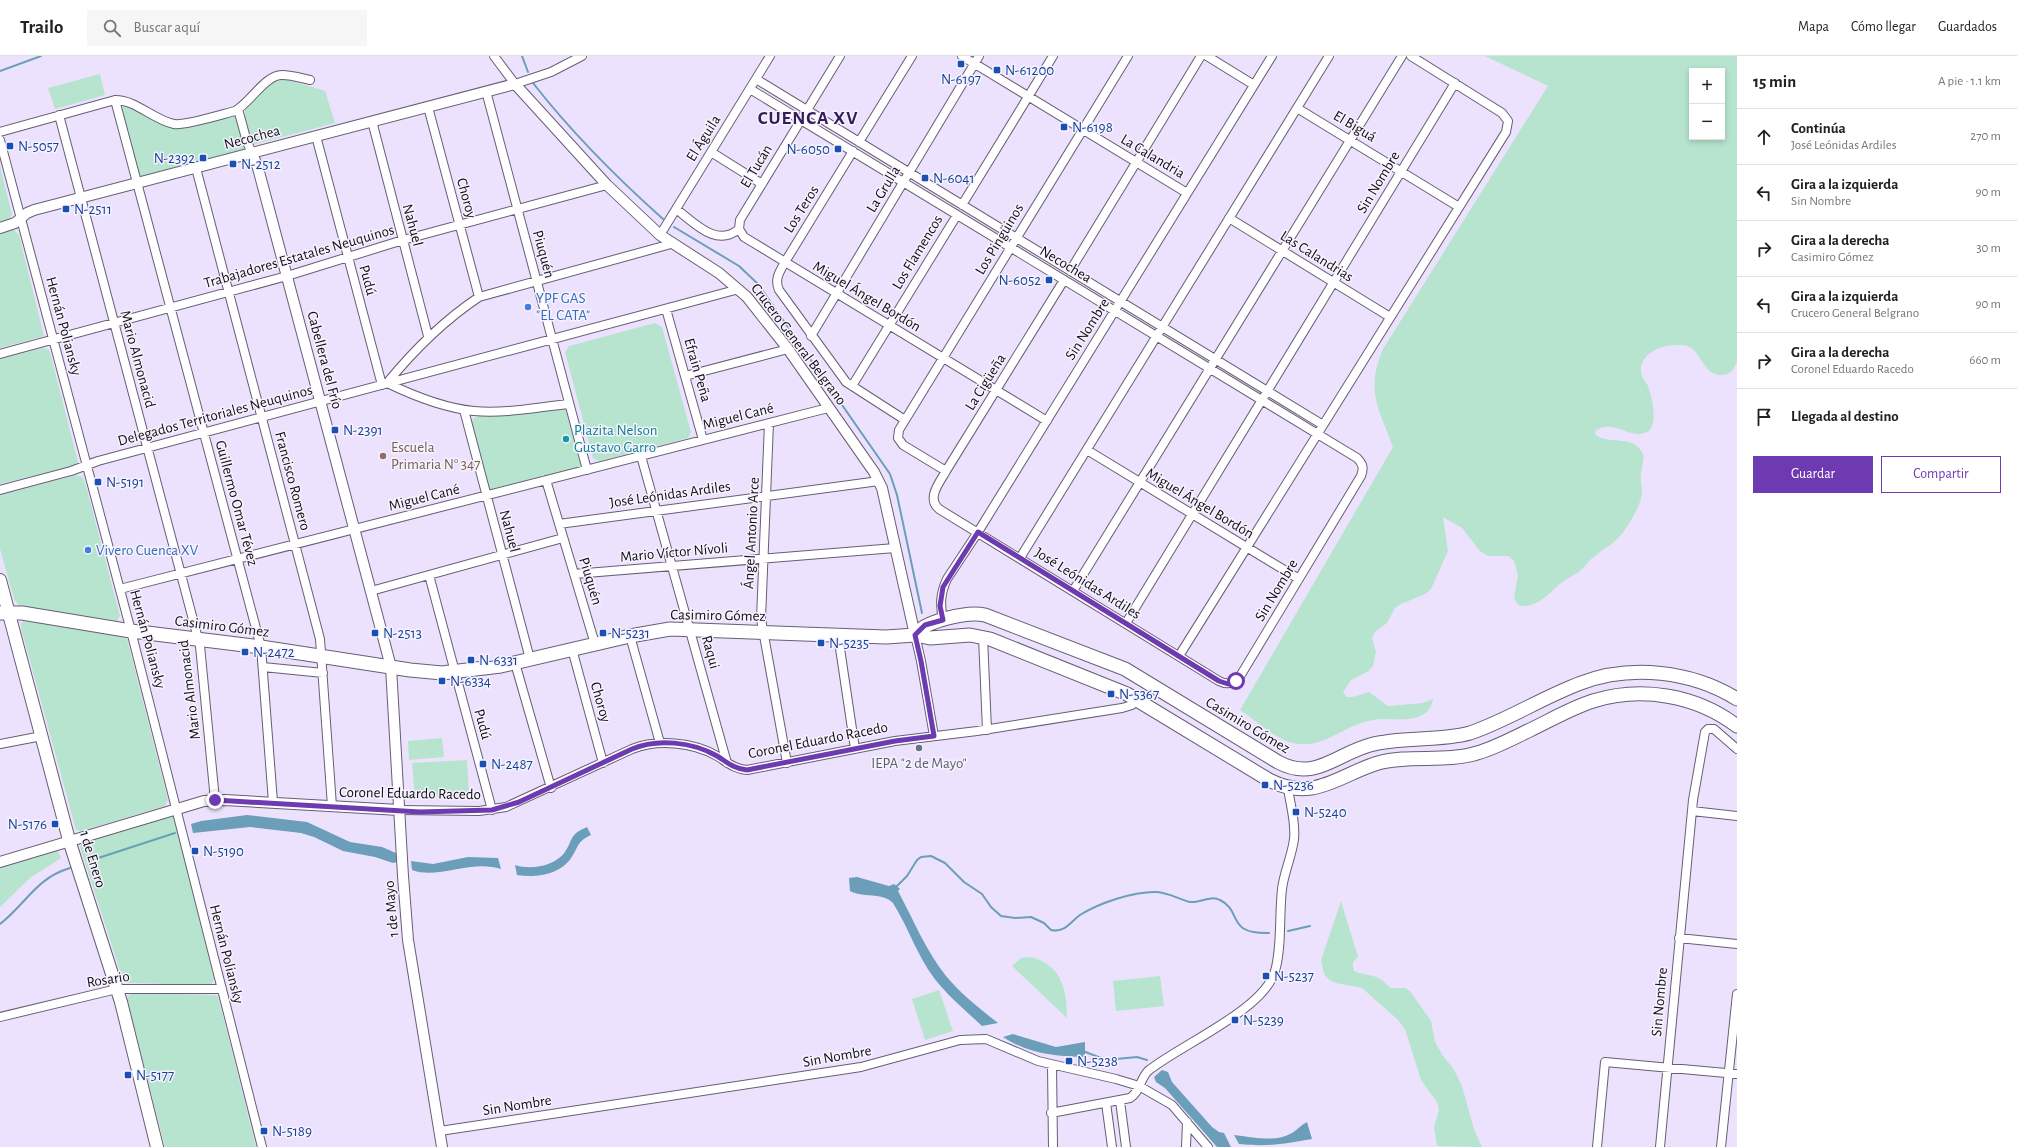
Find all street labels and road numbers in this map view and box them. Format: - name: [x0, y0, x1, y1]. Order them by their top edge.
- street label: El Biguá: [1331, 108, 1379, 145]
- street label: El Águila: [682, 111, 723, 164]
- street label: Necochea: [222, 123, 282, 152]
- street label: La Calandria: [1118, 132, 1187, 181]
- street label: El Tucán: [738, 142, 775, 190]
- street label: Sin Nombre: [1354, 149, 1403, 216]
- street label: La Grulla: [864, 163, 903, 215]
- street label: Choroy: [454, 176, 479, 221]
- street label: Los Teros: [781, 183, 822, 235]
- street label: Los Pingüinos: [972, 201, 1026, 277]
- street label: Nahuel: [400, 202, 425, 248]
- street label: Los Flamencos: [889, 213, 945, 292]
- street label: Trabajadores Estatales Neuquinos: [202, 222, 396, 291]
- street label: Las Calandrias: [1278, 228, 1356, 285]
- street label: Piuquén: [530, 229, 557, 280]
- street label: Necochea: [1037, 243, 1094, 286]
- street label: Miguel Ángel Bordón: [810, 257, 924, 334]
- street label: Pudú: [356, 263, 379, 297]
- street label: Hernán Poliansky: [43, 275, 84, 378]
- street label: Crucero General Belgrano: [748, 281, 849, 408]
- street label: Sin Nombre: [1063, 296, 1112, 363]
- street label: Mario Almonacid: [117, 309, 158, 410]
- street label: Cabellera del Frío: [304, 310, 345, 411]
- street label: Efrain Peña: [681, 336, 714, 404]
- street label: La Cigüeña: [962, 351, 1009, 413]
- street label: Delegados Territoriales Neuquinos: [116, 382, 314, 449]
- street label: Miguel Cané: [701, 400, 775, 433]
- street label: Francisco Romero: [272, 430, 313, 532]
- street label: Guillermo Omar Tévez: [213, 439, 260, 567]
- street label: Miguel Ángel Bordón: [1143, 464, 1257, 541]
- street label: Ángel Antonio Arce: [739, 477, 762, 589]
- street label: José Leónidas Ardiles: [609, 479, 731, 510]
- street label: Miguel Cané: [387, 481, 461, 514]
- street label: Nahuel: [497, 508, 522, 554]
- street label: Mario Víctor Nívoli: [619, 540, 729, 565]
- street label: José Leónidas Ardiles: [1032, 545, 1143, 622]
- street label: Piuquén: [576, 556, 605, 607]
- street label: Sin Nombre: [1252, 557, 1301, 624]
- street label: Hernán Poliansky: [127, 588, 168, 691]
- street label: Casimiro Gómez: [670, 607, 766, 624]
- street label: Casimiro Gómez: [174, 613, 270, 640]
- street label: Raqui: [699, 634, 722, 670]
- street label: Mario Almonacid: [176, 639, 203, 741]
- street label: Choroy: [588, 680, 614, 725]
- street label: Casimiro Gómez: [1203, 694, 1292, 756]
- street label: Pudú: [471, 707, 494, 741]
- street label: Coronel Eduardo Racedo: [747, 720, 889, 761]
- street label: Coronel Eduardo Racedo: [339, 785, 481, 802]
- street label: 1 de Enero: [77, 829, 108, 889]
- street label: 1 de Mayo: [382, 880, 401, 938]
- street label: Hernán Poliansky: [207, 903, 246, 1006]
- street label: Sin Nombre: [1649, 967, 1670, 1037]
- street label: Rosario: [86, 969, 131, 990]
- street label: Sin Nombre: [802, 1043, 873, 1070]
- street label: Sin Nombre: [482, 1093, 553, 1118]

